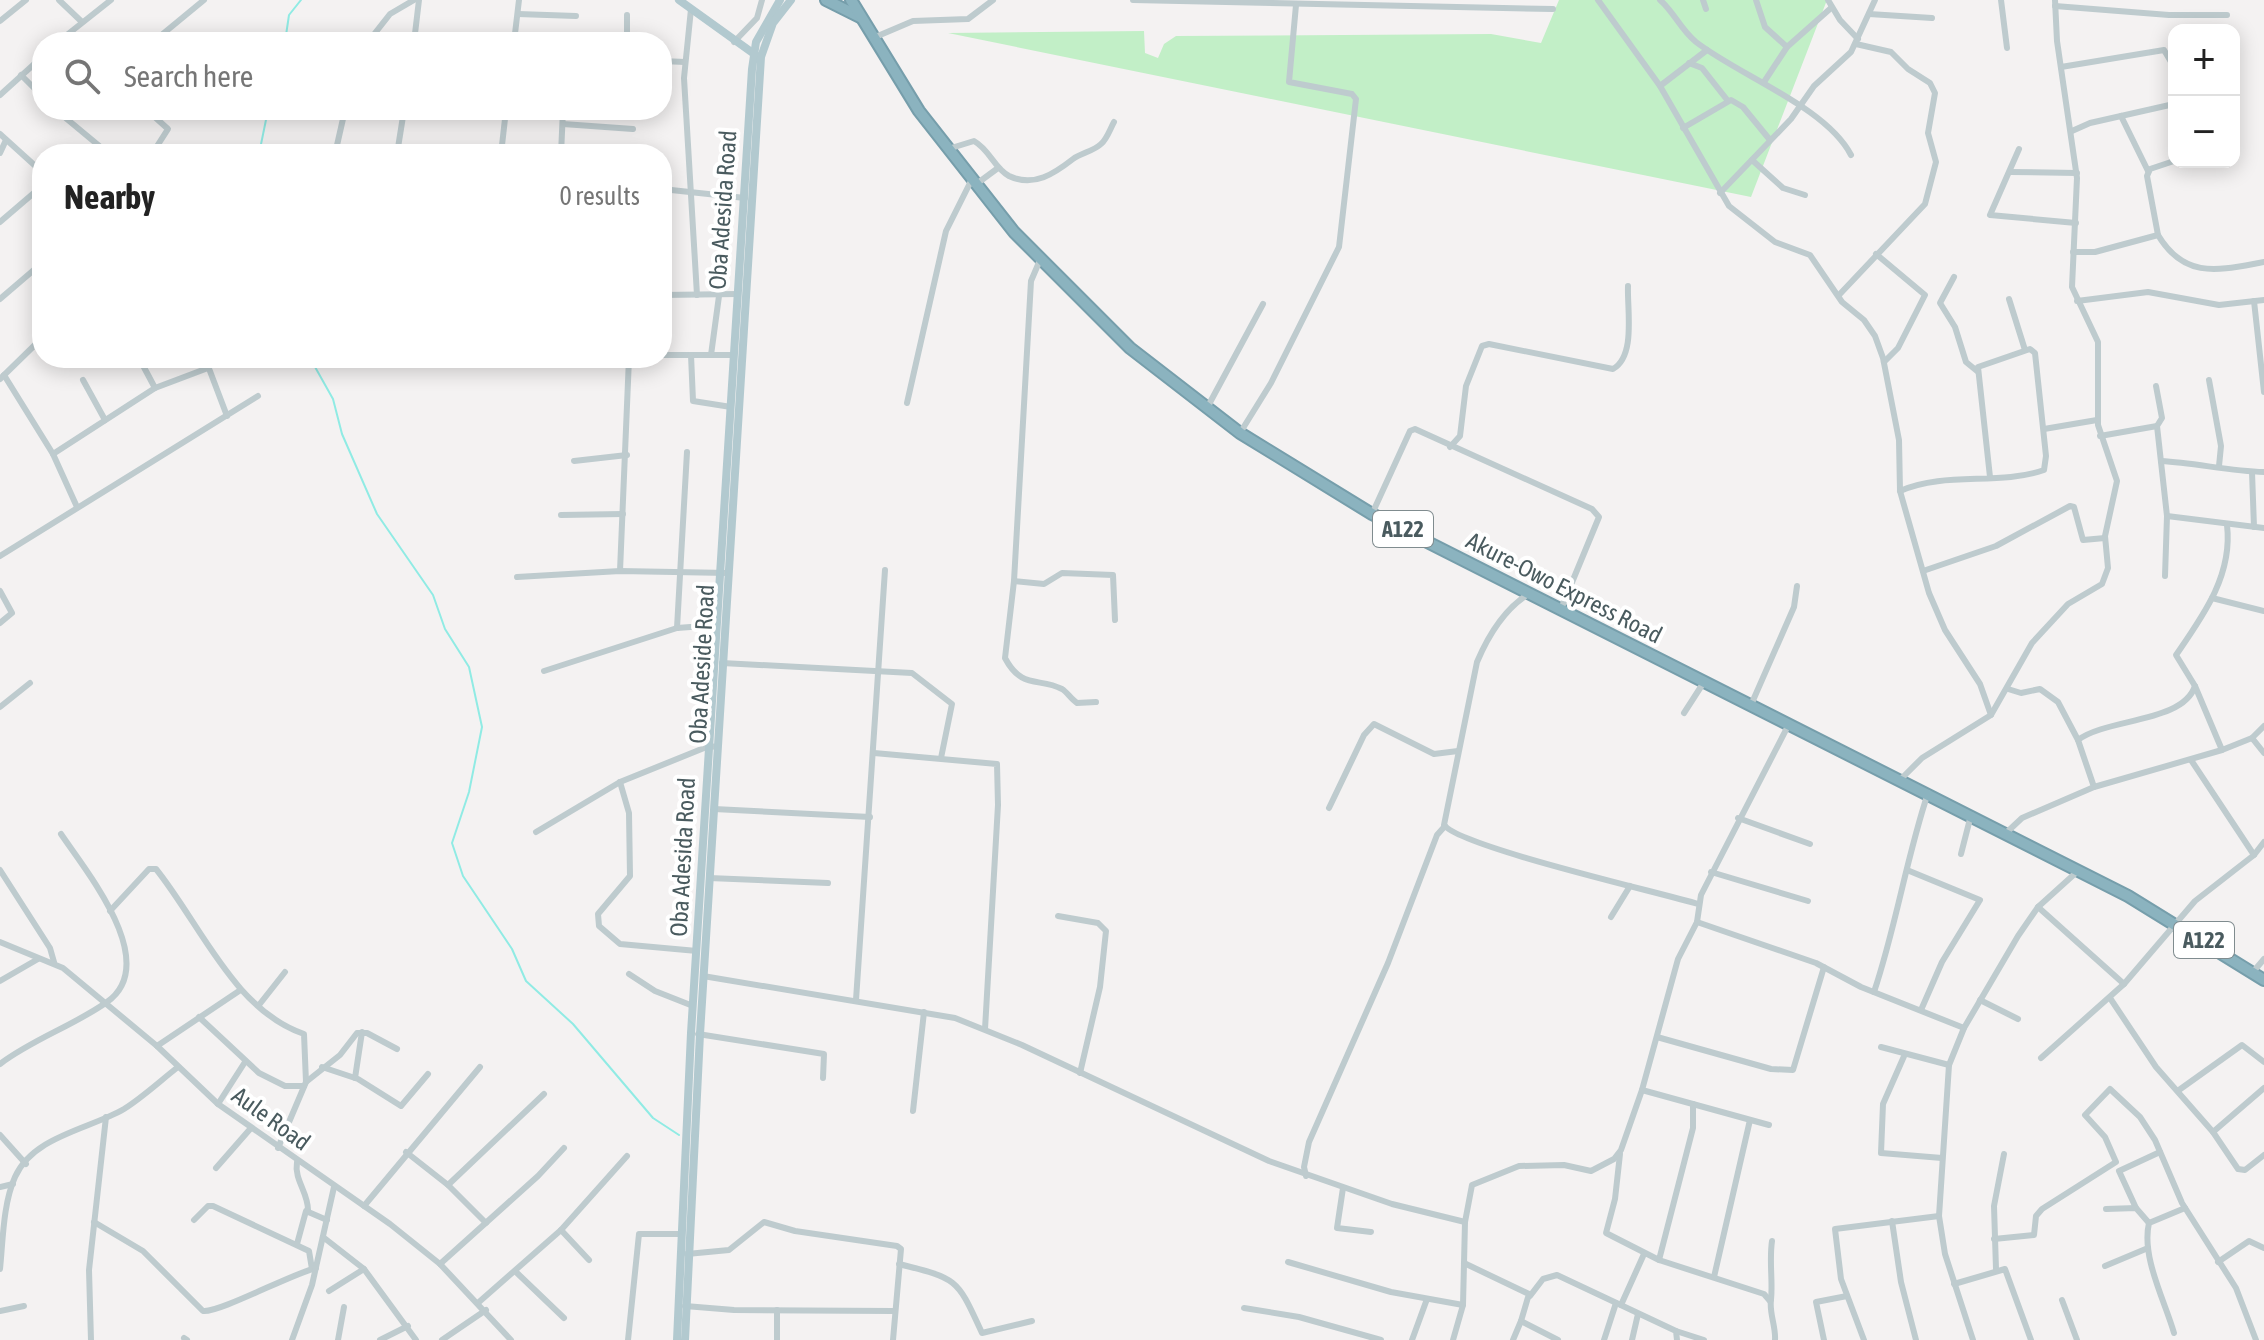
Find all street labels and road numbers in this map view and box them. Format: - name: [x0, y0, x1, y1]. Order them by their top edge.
- street label: Oba Adesida Road: [703, 129, 742, 290]
- road number: A122: [1373, 511, 1433, 547]
- street label: Akure-Owo Express Road: [1462, 527, 1667, 649]
- street label: Oba Adeside Road: [684, 584, 719, 744]
- street label: Oba Adesida Road: [665, 777, 700, 937]
- road number: A122: [2174, 922, 2234, 958]
- street label: Aule Road: [227, 1081, 315, 1156]

